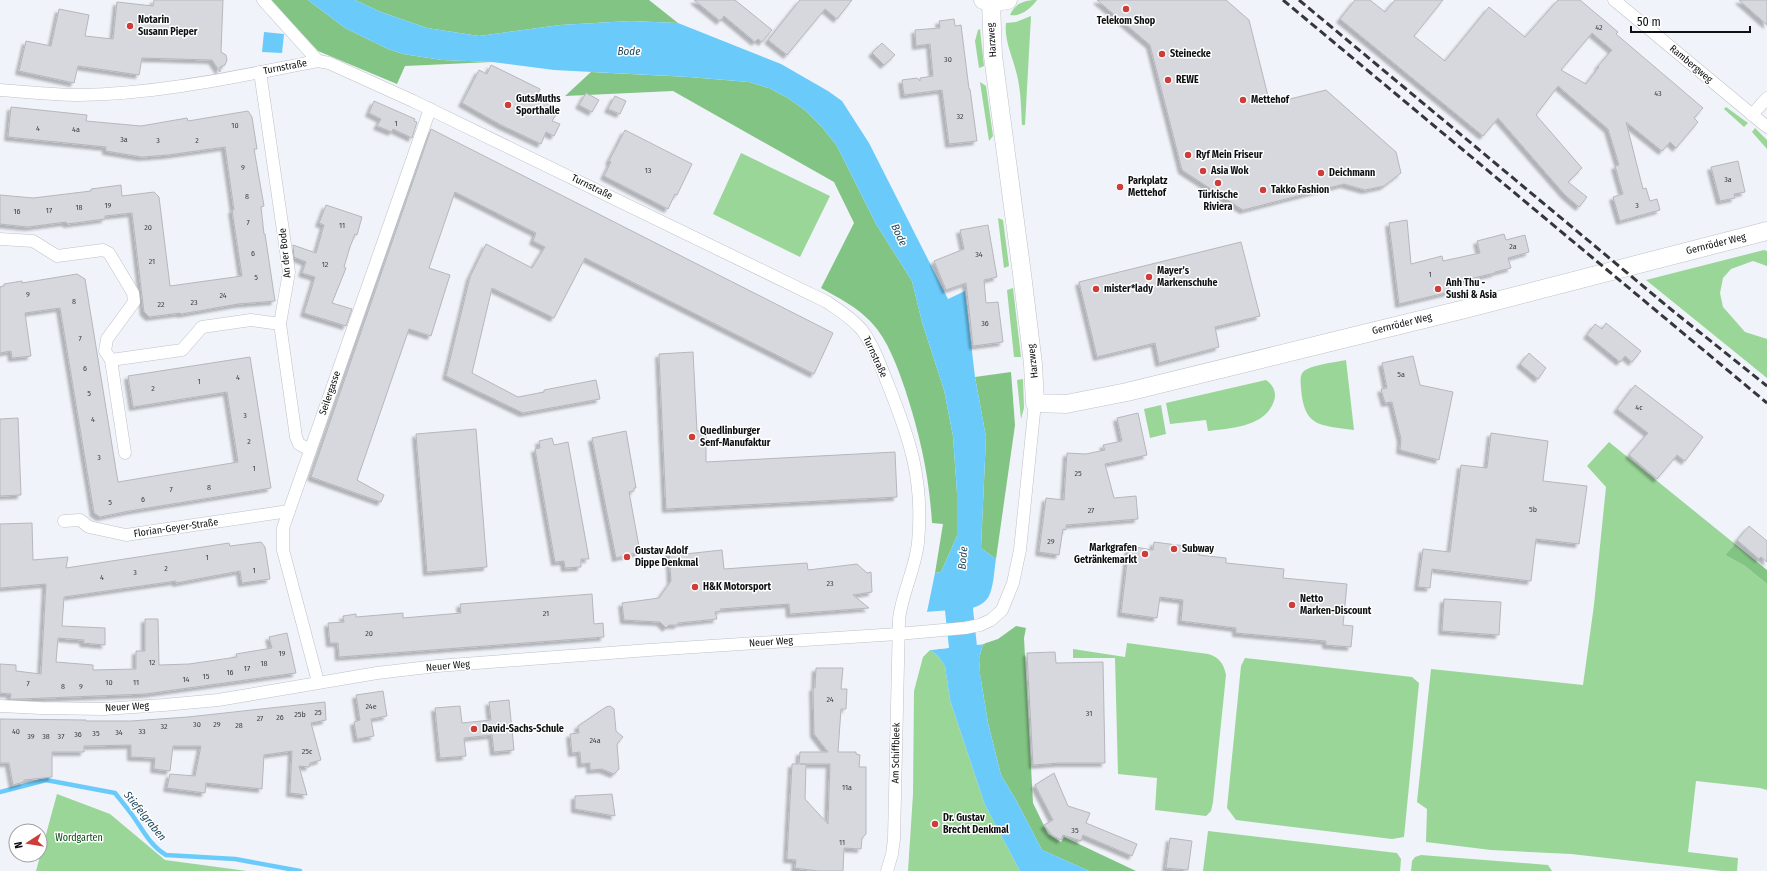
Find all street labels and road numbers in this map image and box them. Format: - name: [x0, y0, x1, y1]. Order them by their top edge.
- street label: Harzweg: [985, 22, 999, 58]
- street label: Rambergweg: [1667, 43, 1715, 86]
- street label: Turnstraße: [262, 57, 308, 77]
- street label: Turnstraße: [570, 172, 615, 202]
- street label: An der Bode: [276, 227, 294, 279]
- street label: Gernröder Weg: [1685, 231, 1747, 257]
- street label: Gernröder Weg: [1371, 311, 1433, 337]
- street label: Turnstraße: [860, 334, 890, 380]
- street label: Harzweg: [1025, 343, 1041, 379]
- street label: Seilergasse: [317, 369, 343, 417]
- street label: Florian-Geyer-Straße: [133, 516, 219, 540]
- street label: Neuer Weg: [749, 634, 794, 650]
- street label: Neuer Weg: [426, 658, 471, 674]
- street label: Neuer Weg: [105, 700, 150, 714]
- street label: Am Schiffbleek: [889, 722, 903, 784]

